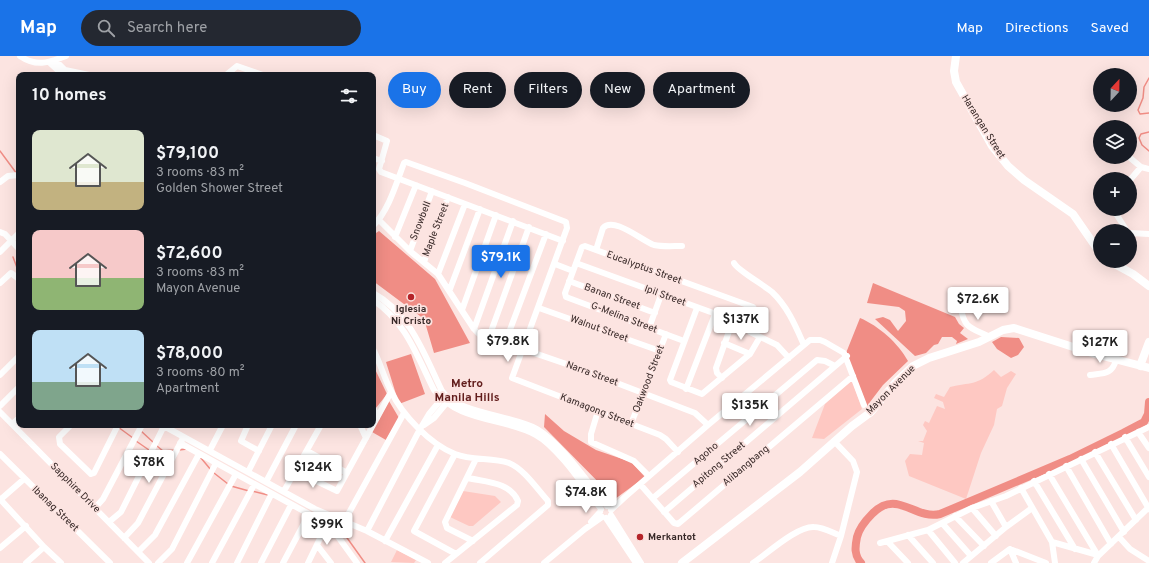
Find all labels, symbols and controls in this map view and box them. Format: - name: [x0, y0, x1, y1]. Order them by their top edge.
- search box: [81, 10, 361, 46]
- text: Map: [20, 16, 57, 40]
- icon: search: [95, 17, 117, 39]
- text: Search here: [127, 19, 207, 38]
- text: Map: [957, 20, 983, 37]
- text: Directions: [1005, 20, 1069, 37]
- text: Saved: [1091, 20, 1129, 37]
- north arrow: [1093, 68, 1137, 112]
- map controls: [1093, 68, 1137, 268]
- chip: Buy: [388, 72, 441, 108]
- chip: Rent: [449, 72, 506, 108]
- chip: Filters: [514, 72, 582, 108]
- chip: New: [590, 72, 645, 108]
- chip: Apartment: [653, 72, 750, 108]
- text: 10 homes: [32, 85, 107, 107]
- icon: filters: [338, 85, 360, 107]
- street label: Harangan Street: [958, 92, 1008, 162]
- button: layers: [1093, 120, 1137, 164]
- text: $79,100: [156, 143, 219, 165]
- icon: home: [64, 146, 112, 194]
- text: 3 rooms · 83 m²: [156, 165, 244, 181]
- button: +: [1093, 172, 1137, 216]
- text: Golden Shower Street: [156, 181, 283, 197]
- street label: Snowbell: [408, 200, 434, 242]
- street label: Maple Street: [420, 201, 452, 259]
- button: −: [1093, 224, 1137, 268]
- text: $72,600: [156, 243, 223, 265]
- pin: $79.1K: [468, 245, 534, 279]
- icon: home: [64, 246, 112, 294]
- street label: Eucalyptus Street: [605, 248, 684, 288]
- text: $79.1K: [481, 250, 521, 266]
- text: 3 rooms · 83 m²: [156, 265, 244, 281]
- text: Mayon Avenue: [156, 281, 240, 297]
- street label: Banan Street: [582, 281, 642, 313]
- street label: Ipil Street: [642, 282, 688, 310]
- pin: $72.6K: [945, 287, 1011, 321]
- marker: Iglesia Ni Cristo: [406, 292, 416, 302]
- text: $72.6K: [957, 292, 999, 308]
- street label: G-Melina Street: [589, 299, 659, 337]
- place label: Iglesia Ni Cristo: [391, 303, 431, 328]
- pin: $137K: [713, 307, 769, 341]
- street label: Walnut Street: [568, 312, 630, 346]
- text: $137K: [723, 312, 759, 328]
- pin: $79.8K: [475, 329, 541, 363]
- pin: $127K: [1072, 330, 1128, 364]
- text: $79.8K: [486, 334, 530, 350]
- text: $127K: [1081, 335, 1119, 351]
- text: $78,000: [156, 343, 223, 365]
- street label: Oakwood Street: [630, 343, 668, 415]
- icon: home: [64, 346, 112, 394]
- street label: Narra Street: [564, 359, 620, 390]
- street label: Mayon Avenue: [864, 363, 918, 417]
- text: 3 rooms · 80 m²: [156, 365, 244, 381]
- district label: Metro Manila Hills: [434, 376, 500, 406]
- text: Apartment: [156, 381, 219, 397]
- street label: Kamagong Street: [558, 391, 636, 431]
- pin: $135K: [722, 393, 778, 427]
- text: $135K: [731, 398, 769, 414]
- street label: Apitong Street: [690, 439, 748, 491]
- street label: Agoho: [691, 439, 722, 468]
- street label: Alibangbang: [720, 443, 772, 489]
- pin: $78K: [125, 450, 173, 484]
- text: $78K: [133, 455, 165, 471]
- pin: $124K: [285, 455, 341, 489]
- street label: Sapphire Drive: [47, 460, 103, 516]
- text: $124K: [294, 460, 332, 476]
- pin: $74.8K: [553, 480, 619, 514]
- street label: Ibanag Street: [29, 483, 81, 535]
- text: $74.8K: [565, 485, 607, 501]
- pin: $99K: [303, 512, 351, 546]
- text: $99K: [310, 517, 344, 533]
- place label: Merkantot: [648, 531, 696, 544]
- marker: Merkantot: [635, 532, 645, 542]

